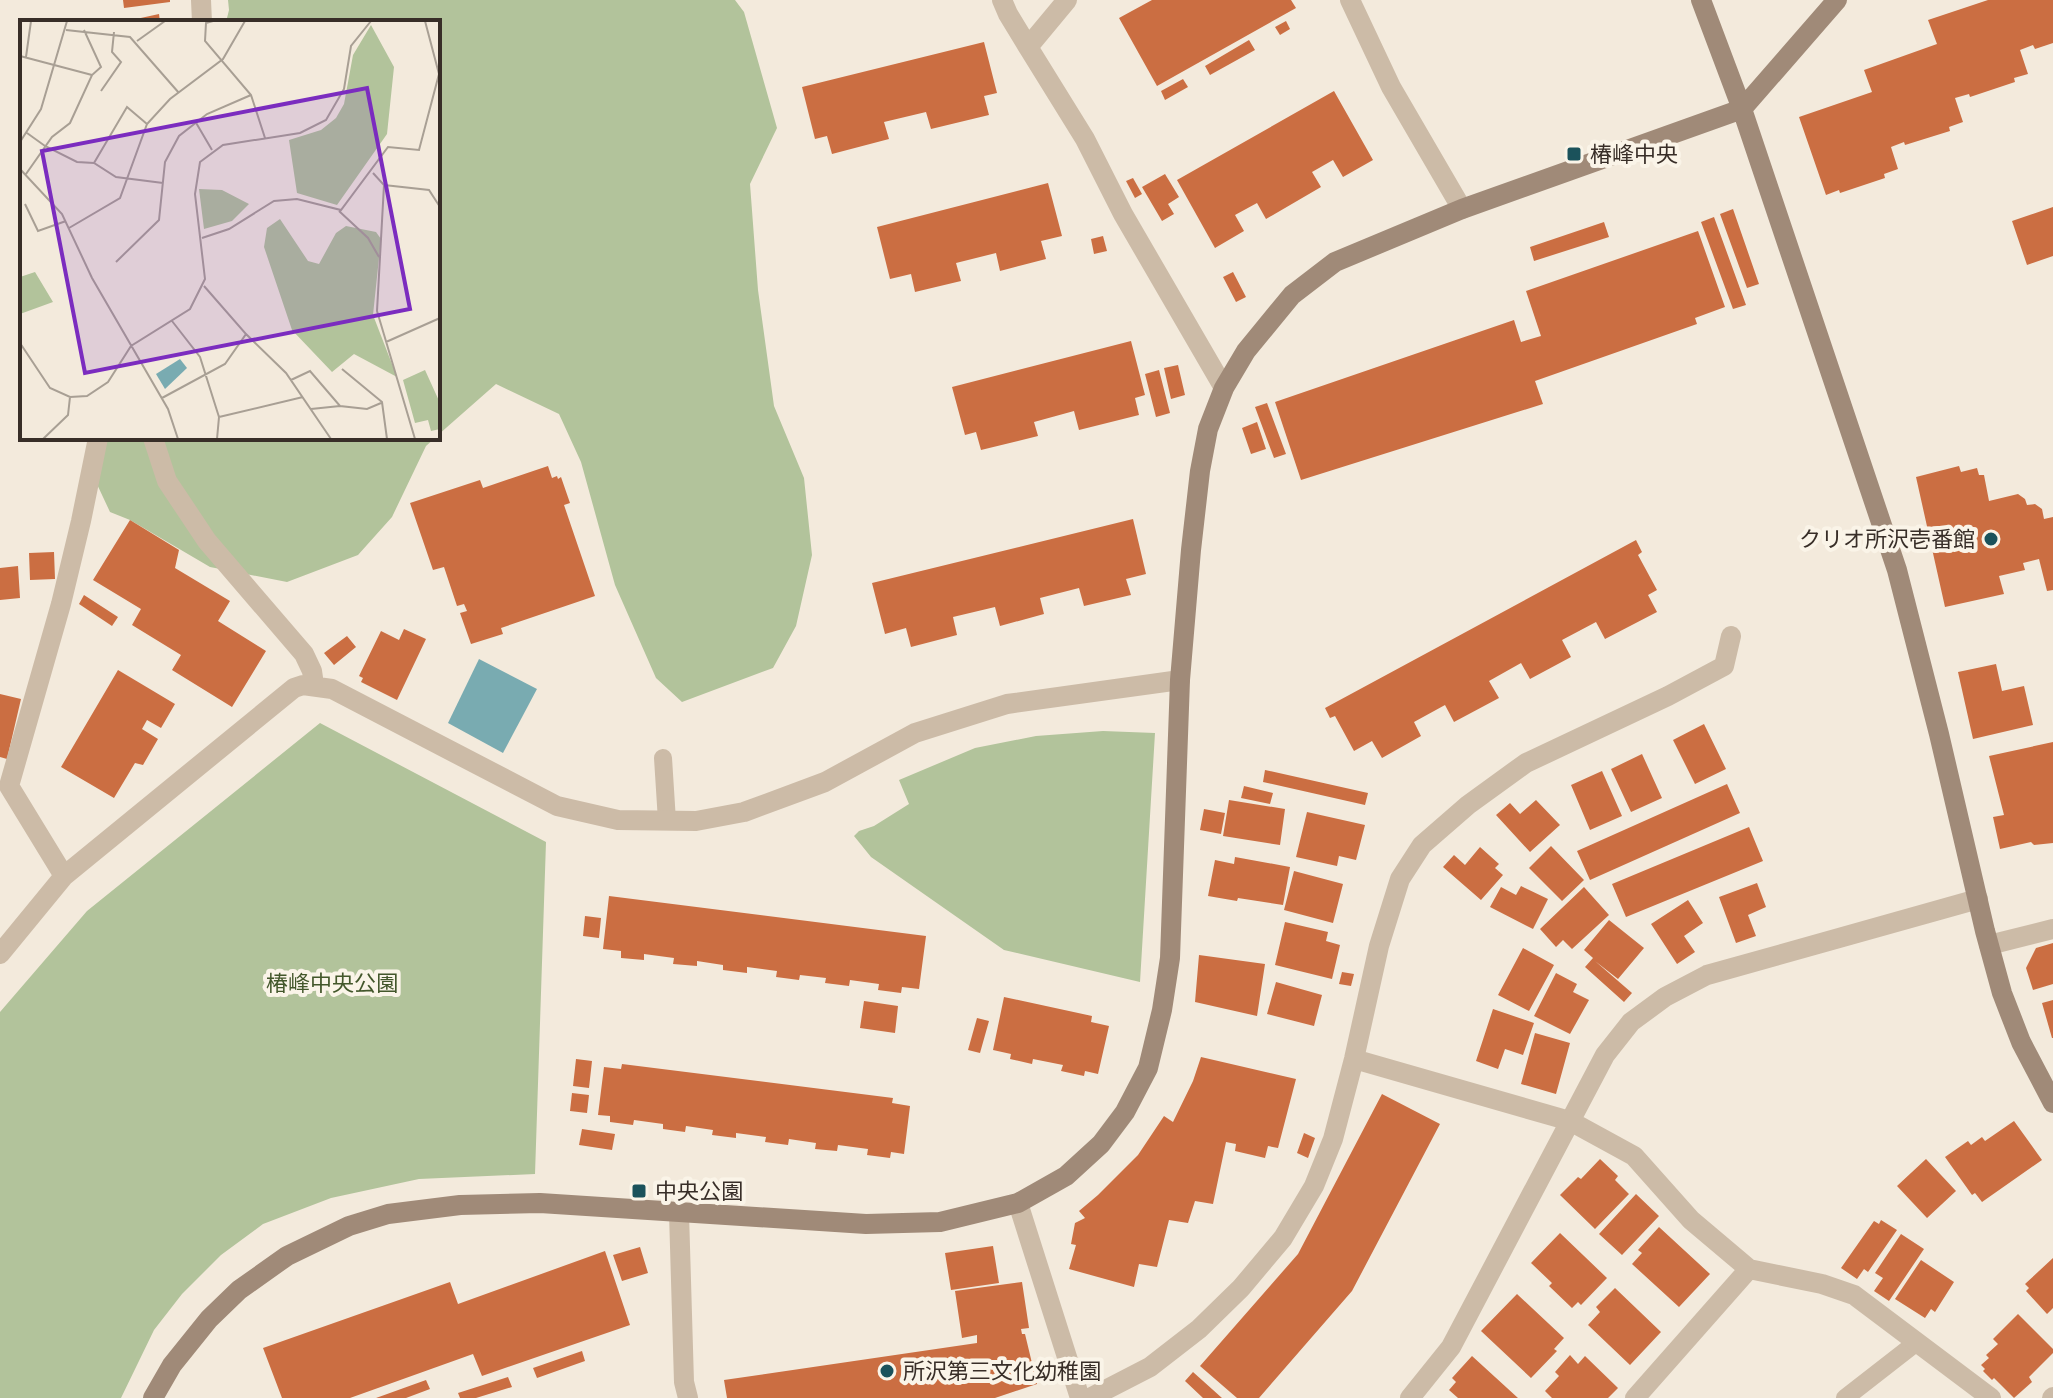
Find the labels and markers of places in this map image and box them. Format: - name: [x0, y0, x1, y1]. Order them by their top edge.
- place label: 椿峰中央: [1590, 139, 1678, 171]
- marker: 椿峰中央: [1565, 145, 1583, 163]
- place label: クリオ所沢壱番館: [1799, 524, 1975, 556]
- marker: クリオ所沢壱番館: [1982, 530, 2000, 548]
- place label: 中央公園: [655, 1176, 743, 1208]
- marker: 中央公園: [630, 1182, 648, 1200]
- place label: 所沢第三文化幼稚園: [903, 1356, 1101, 1388]
- marker: 所沢第三文化幼稚園: [878, 1362, 896, 1380]

